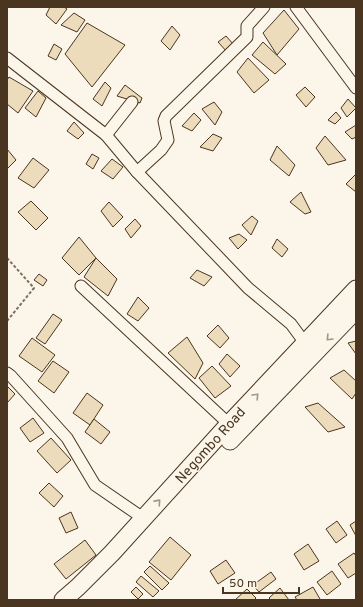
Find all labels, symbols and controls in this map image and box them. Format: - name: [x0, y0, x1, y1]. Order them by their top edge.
- one-way arrow: [326, 333, 334, 341]
- one-way arrow: [251, 393, 258, 400]
- street label: Negombo Road: [172, 404, 250, 488]
- one-way arrow: [154, 499, 161, 507]
- scale bar: [223, 569, 299, 595]
- text: 50 m: [229, 576, 257, 592]

